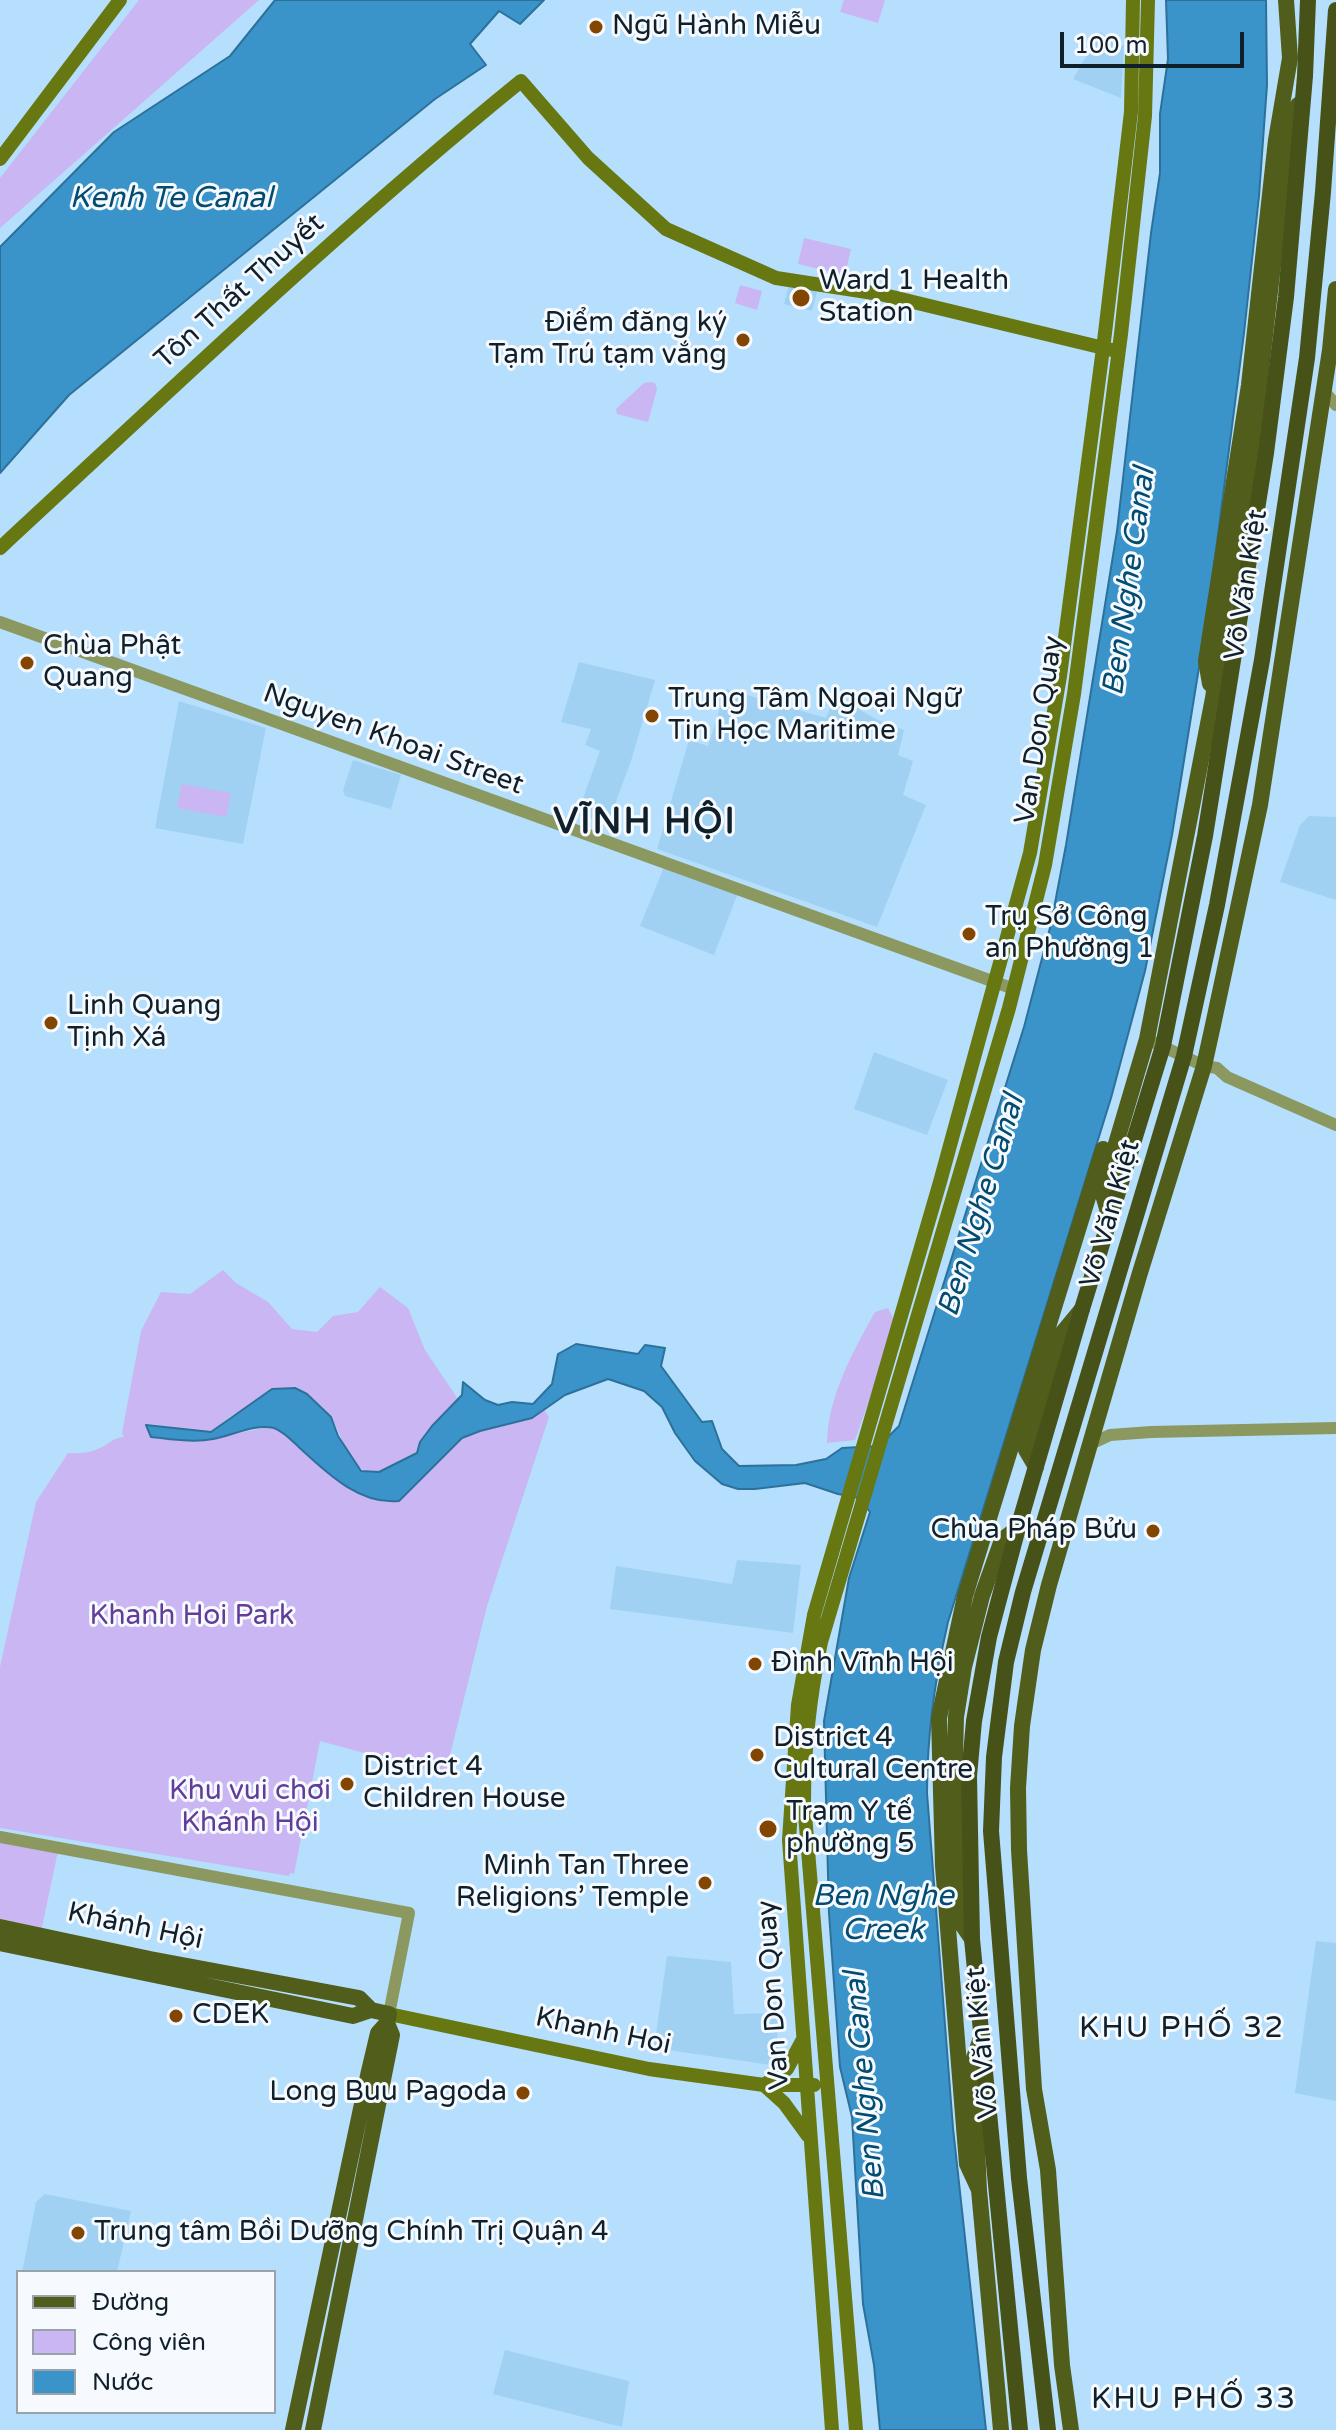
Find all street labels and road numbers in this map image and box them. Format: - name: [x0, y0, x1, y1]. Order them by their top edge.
- street label: Tôn Thất Thuyết: [148, 207, 332, 377]
- street label: Võ Văn Kiệt: [1218, 507, 1276, 663]
- street label: Van Don Quay: [1009, 634, 1071, 826]
- street label: Nguyen Khoai Street: [258, 677, 528, 803]
- street label: Võ Văn Kiệt: [1074, 1136, 1148, 1292]
- street label: Khánh Hội: [64, 1896, 206, 1958]
- street label: Van Don Quay: [751, 1899, 797, 2091]
- street label: Võ Văn Kiệt: [960, 1966, 1006, 2120]
- street label: Khanh Hoi: [532, 2001, 674, 2063]

